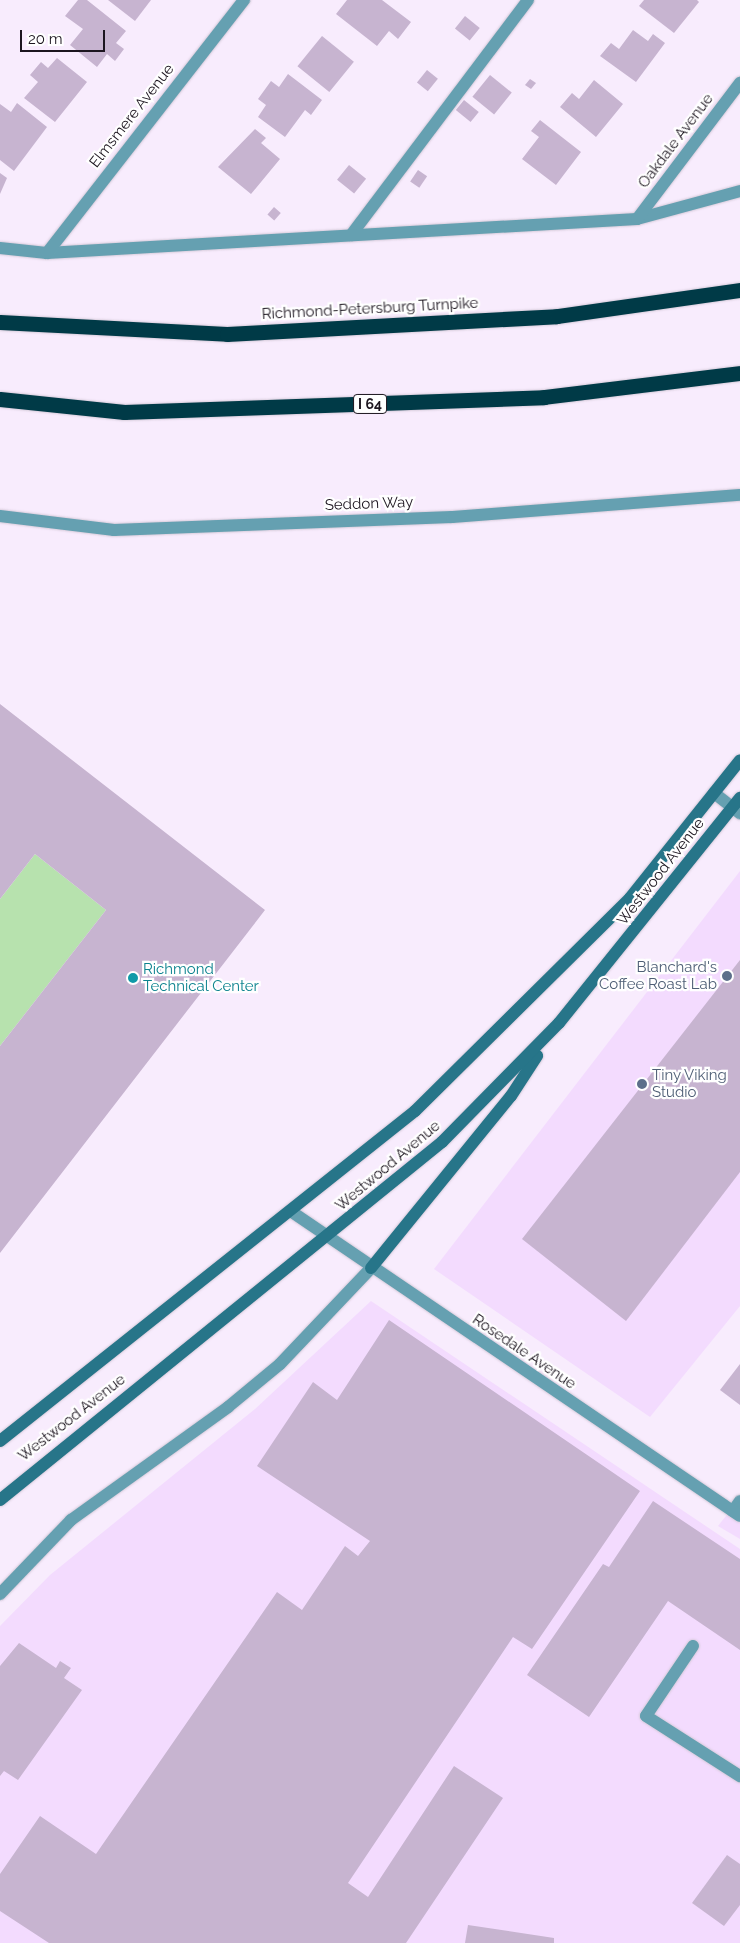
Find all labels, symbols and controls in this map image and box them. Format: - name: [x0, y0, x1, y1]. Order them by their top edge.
- scale bar: [22, 20, 108, 52]
- text: 20 m: [28, 30, 63, 48]
- street label: Elmsmere Avenue: [86, 60, 178, 172]
- street label: Oakdale Avenue: [635, 90, 717, 192]
- street label: Richmond-Petersburg Turnpike: [261, 294, 479, 324]
- road number: I 64: [352, 392, 388, 416]
- street label: Seddon Way: [324, 493, 414, 515]
- street label: Westwood Avenue: [613, 815, 709, 929]
- place label: Blanchard's Coffee Roast Lab: [599, 958, 717, 993]
- place label: Richmond Technical Center: [143, 960, 259, 995]
- marker: Blanchard's Coffee Roast Lab: [721, 970, 733, 982]
- marker: Richmond Technical Center: [127, 972, 139, 984]
- place label: Tiny Viking Studio: [652, 1066, 728, 1101]
- marker: Tiny Viking Studio: [636, 1078, 648, 1090]
- street label: Westwood Avenue: [332, 1117, 444, 1215]
- street label: Rosedale Avenue: [469, 1311, 579, 1393]
- street label: Westwood Avenue: [15, 1370, 129, 1466]

